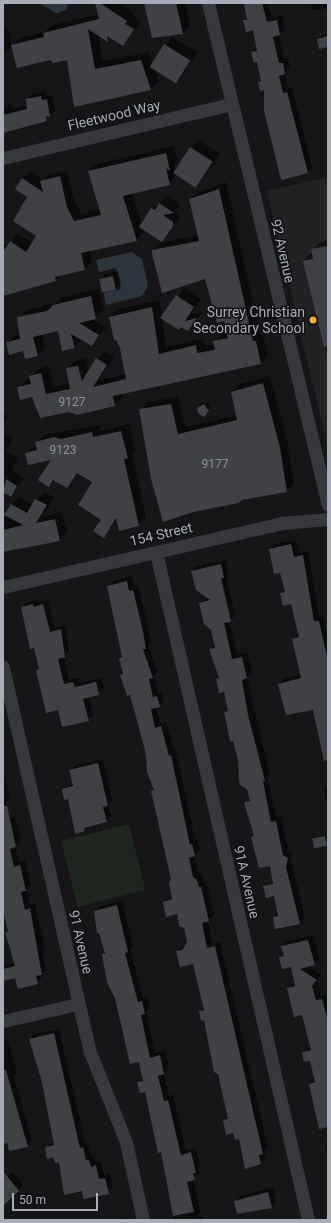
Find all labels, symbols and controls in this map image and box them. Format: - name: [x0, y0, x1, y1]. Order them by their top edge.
- street label: Fleetwood Way: [66, 96, 162, 134]
- street label: 92 Avenue: [268, 217, 298, 285]
- place label: Surrey Christian Secondary School: [193, 304, 305, 336]
- marker: Surrey Christian Secondary School: [308, 315, 318, 325]
- house number: 9127: [59, 396, 85, 410]
- house number: 9123: [50, 444, 76, 458]
- house number: 9177: [202, 458, 228, 472]
- street label: 154 Street: [128, 519, 194, 549]
- street label: 91A Avenue: [230, 844, 264, 920]
- street label: 91 Avenue: [66, 908, 96, 976]
- scale bar: [14, 1185, 100, 1211]
- text: 50 m: [19, 1193, 46, 1207]

